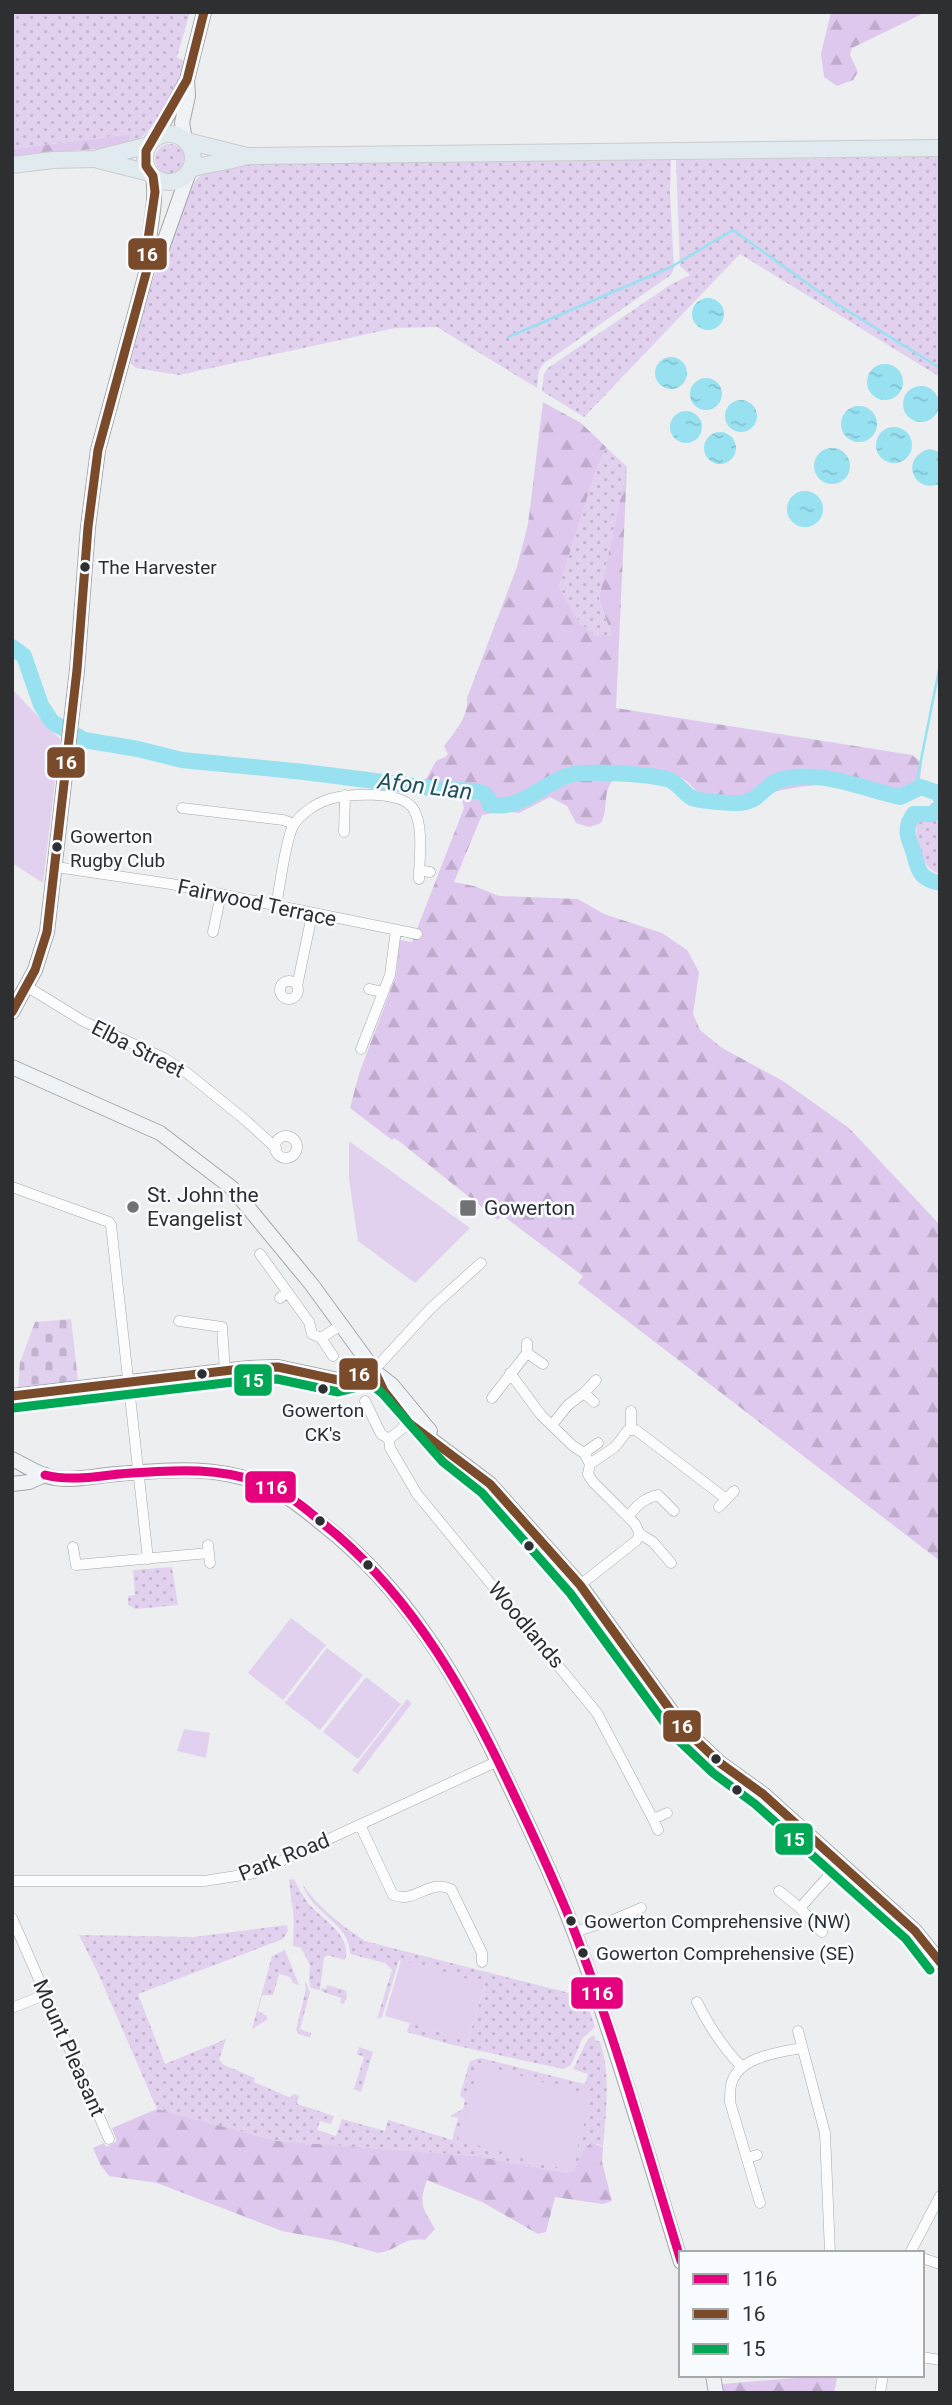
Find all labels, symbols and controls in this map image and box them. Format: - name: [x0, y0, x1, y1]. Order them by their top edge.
- line badge: 16: [127, 237, 168, 271]
- text: 16: [136, 243, 158, 266]
- place label: The Harvester: [98, 556, 217, 579]
- marker: The Harvester: [78, 560, 92, 574]
- line badge: 16: [46, 746, 86, 779]
- text: 16: [55, 751, 77, 774]
- water label: Afon Llan: [375, 767, 474, 806]
- place label: Gowerton Rugby Club: [70, 825, 165, 872]
- marker: Gowerton Rugby Club: [50, 840, 64, 854]
- street label: Fairwood Terrace: [176, 874, 338, 932]
- street label: Elba Street: [88, 1015, 188, 1083]
- place label: St. John the Evangelist: [147, 1183, 259, 1231]
- place label: Gowerton: [484, 1196, 575, 1220]
- marker: Gowerton: [458, 1198, 478, 1218]
- marker: St. John the Evangelist: [125, 1199, 141, 1215]
- line badge: 16: [338, 1357, 379, 1391]
- line badge: 15: [233, 1363, 273, 1397]
- text: 16: [348, 1363, 370, 1386]
- unlabelled marker: [195, 1367, 209, 1381]
- text: 15: [242, 1369, 264, 1392]
- marker: Gowerton CK's: [316, 1382, 330, 1396]
- place label: Gowerton CK's: [282, 1399, 364, 1446]
- line badge: 116: [244, 1470, 297, 1504]
- text: 116: [255, 1476, 287, 1499]
- unlabelled marker: [313, 1514, 327, 1528]
- unlabelled marker: [522, 1539, 536, 1553]
- unlabelled marker: [361, 1558, 375, 1572]
- street label: Woodlands: [483, 1577, 569, 1673]
- line badge: 16: [662, 1709, 702, 1743]
- text: 16: [671, 1715, 693, 1738]
- unlabelled marker: [709, 1752, 723, 1766]
- unlabelled marker: [730, 1783, 744, 1797]
- line badge: 15: [774, 1822, 814, 1856]
- street label: Park Road: [235, 1828, 333, 1886]
- text: 15: [783, 1828, 805, 1851]
- place label: Gowerton Comprehensive (NW): [584, 1910, 851, 1933]
- marker: Gowerton Comprehensive (NW): [564, 1914, 578, 1928]
- place label: Gowerton Comprehensive (SE): [596, 1942, 855, 1965]
- marker: Gowerton Comprehensive (SE): [576, 1946, 590, 1960]
- street label: Mount Pleasant: [28, 1976, 110, 2120]
- line badge: 116: [570, 1976, 624, 2010]
- text: 116: [581, 1982, 613, 2005]
- legend: [679, 2251, 924, 2377]
- text: 116: [742, 2267, 777, 2291]
- text: 16: [742, 2302, 766, 2326]
- text: 15: [742, 2337, 766, 2361]

